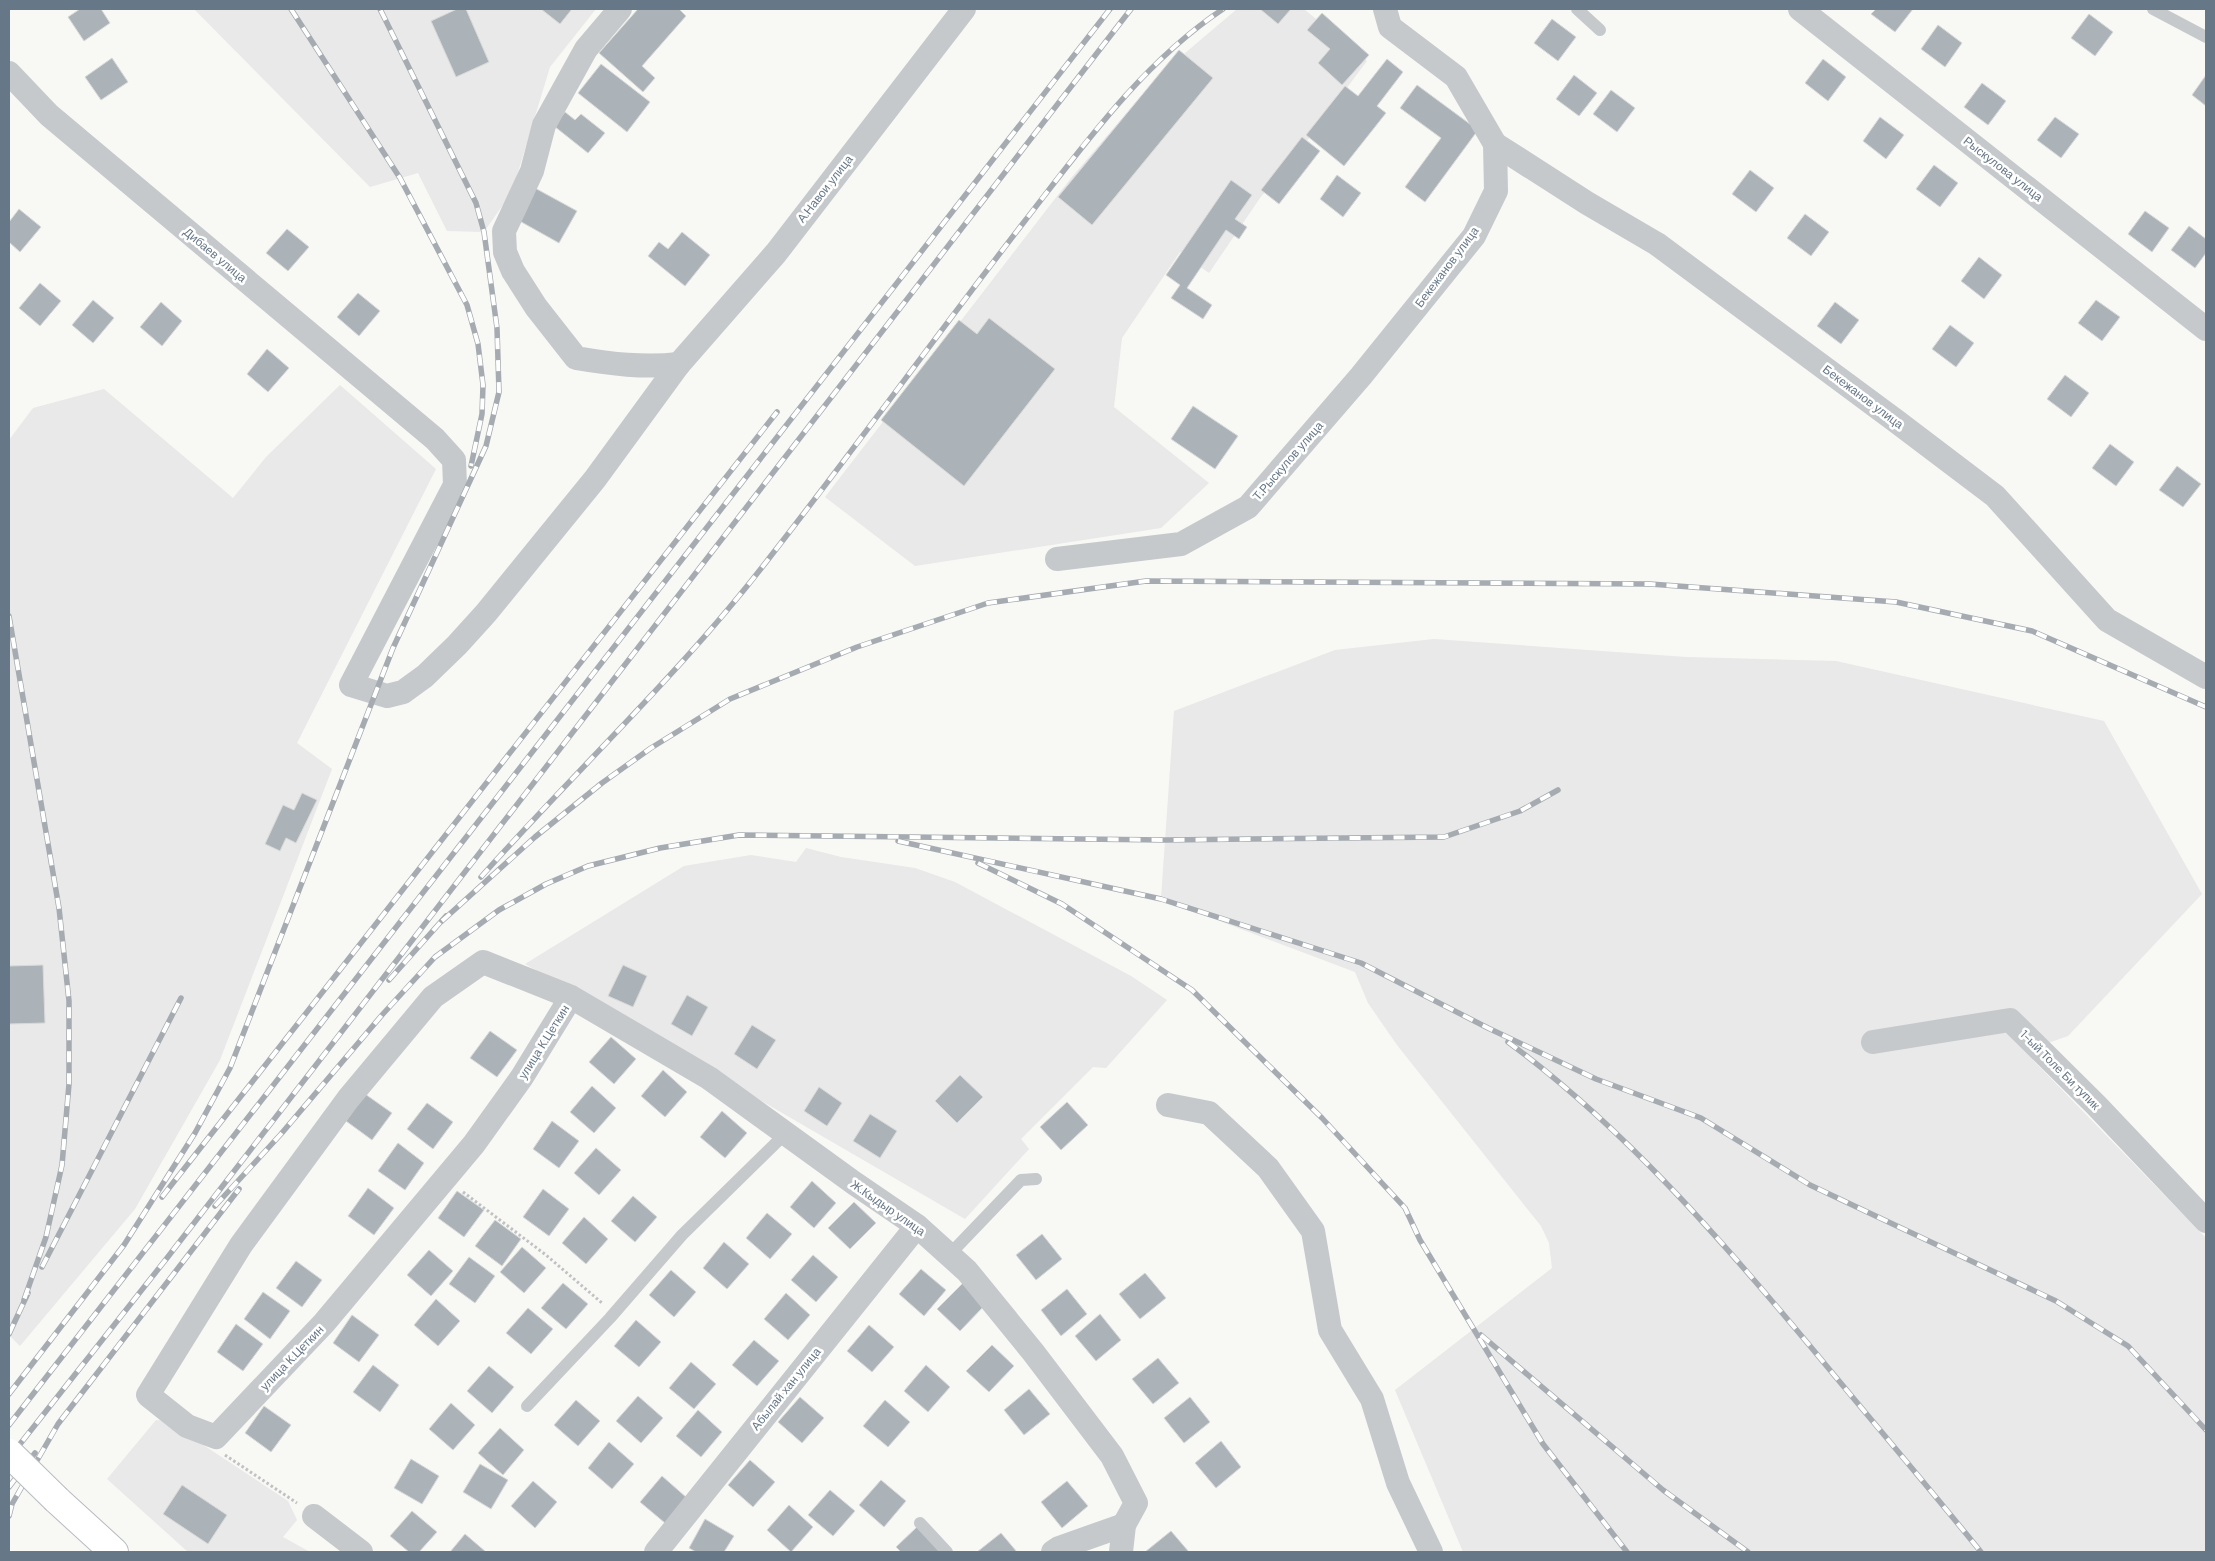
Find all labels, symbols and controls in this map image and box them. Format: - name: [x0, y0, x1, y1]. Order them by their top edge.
- street label: Рыскулова улица: [1960, 133, 2046, 205]
- street label: А.Навои улица: [794, 152, 857, 226]
- street label: Бекежанов улица: [1411, 223, 1483, 311]
- street label: Дибаев улица: [180, 224, 250, 286]
- street label: Бекежанов улица: [1819, 361, 1907, 433]
- street label: Т.Рыскулов улица: [1249, 418, 1327, 504]
- street label: улица К.Цеткин: [515, 1002, 573, 1082]
- street label: 1-ый Толе Би тупик: [2017, 1027, 2104, 1114]
- street label: Ж.Кыдыр улица: [848, 1176, 929, 1240]
- street label: улица К.Цеткин: [257, 1322, 327, 1394]
- street label: Абылай хан улица: [748, 1344, 825, 1434]

